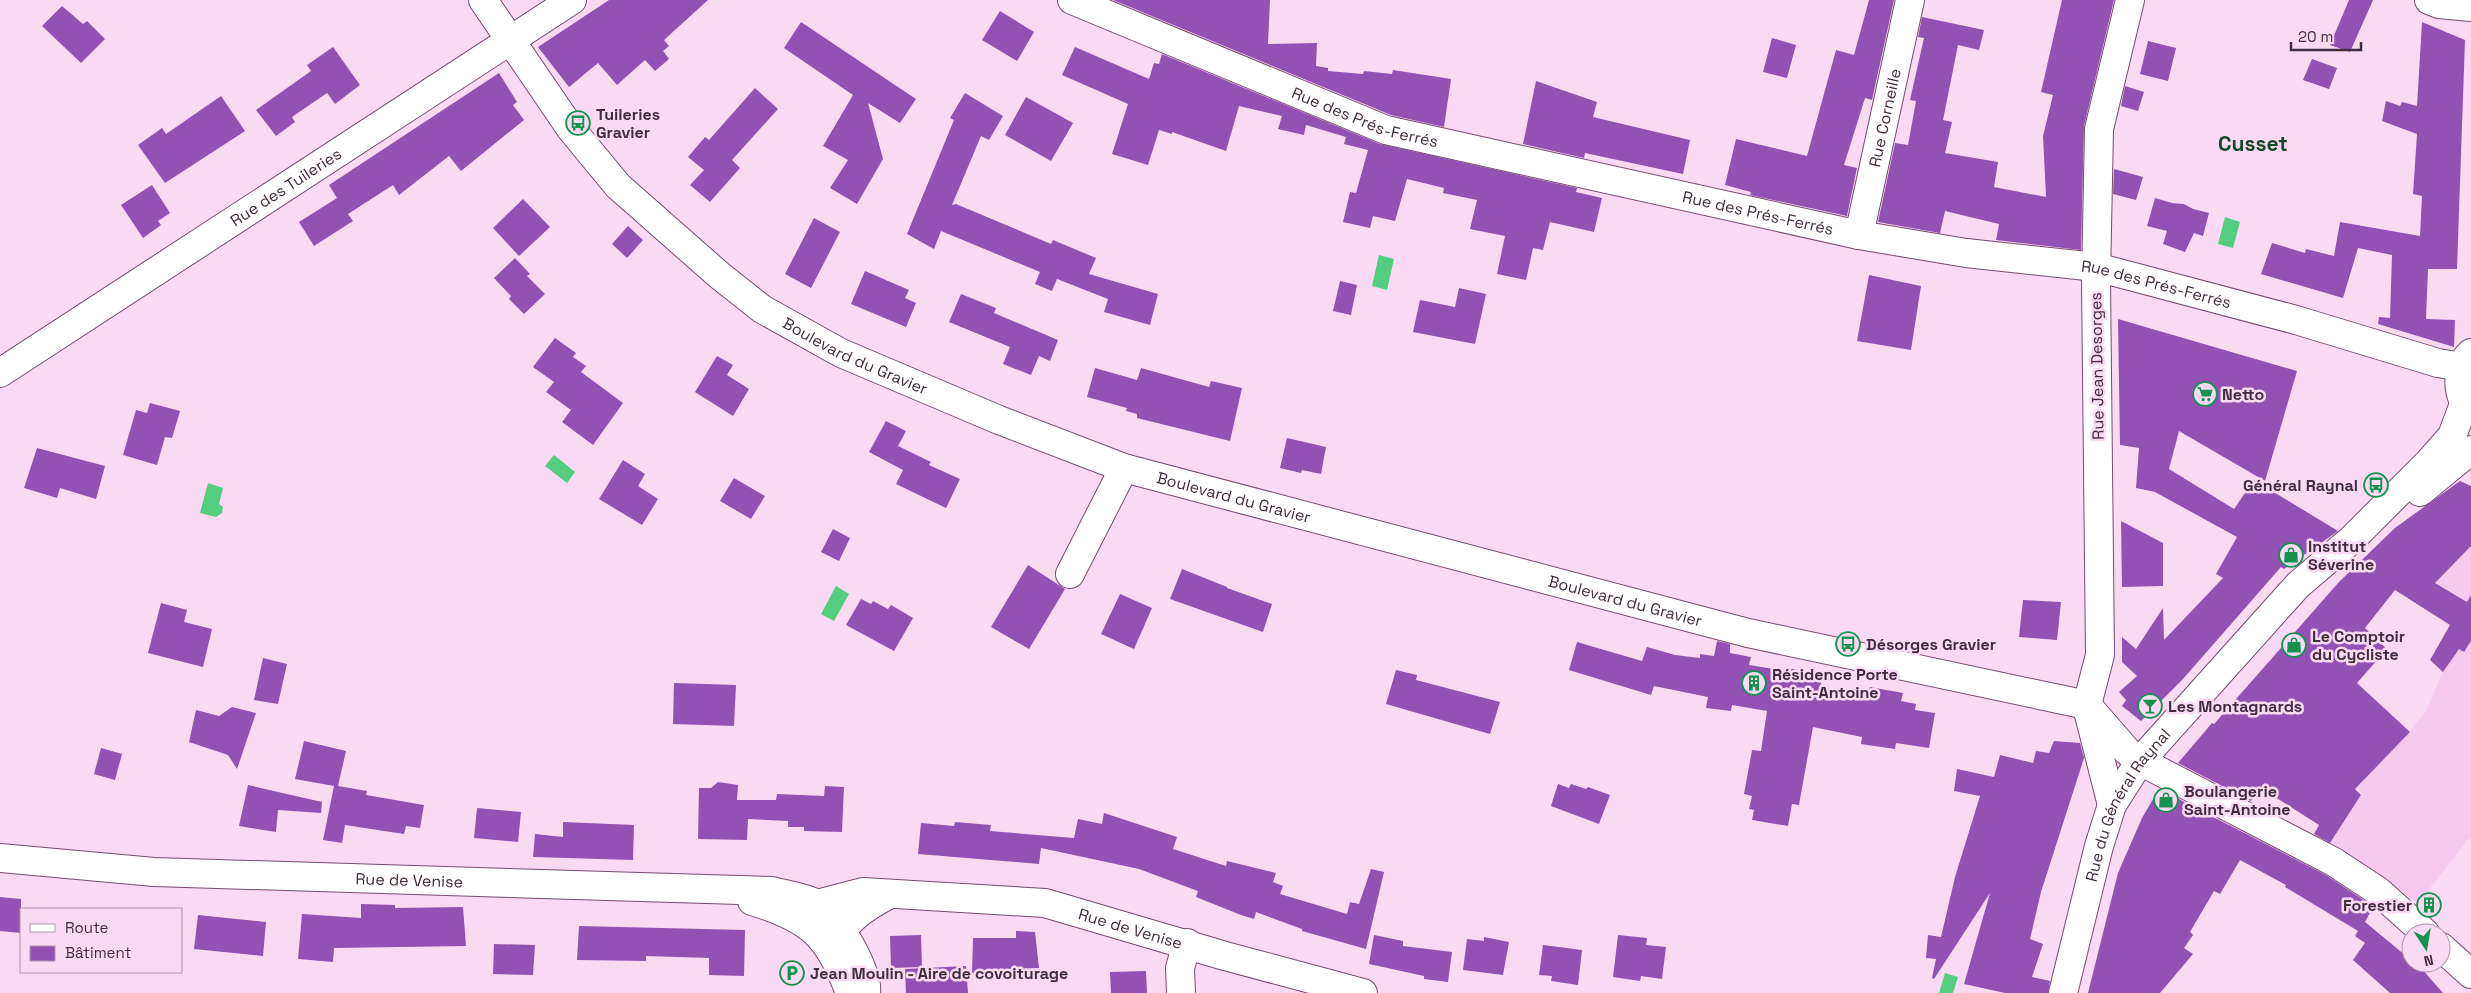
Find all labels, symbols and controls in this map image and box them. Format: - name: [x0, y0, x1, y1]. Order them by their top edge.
- scale bar: [2291, 20, 2361, 52]
- text: 20 m: [2298, 27, 2333, 46]
- street label: Rue Corneille: [1864, 67, 1905, 169]
- street label: Rue des Prés-Ferrés: [1289, 82, 1440, 152]
- place label: Tuileries Gravier: [596, 104, 660, 143]
- bus stop icon: Tuileries Gravier: [565, 110, 591, 136]
- district label: Cusset: [2218, 130, 2288, 157]
- street label: Rue des Tuileries: [226, 143, 345, 231]
- street label: Rue des Prés-Ferrés: [1681, 186, 1836, 240]
- street label: Rue des Prés-Ferrés: [2080, 255, 2234, 313]
- street label: Rue Jean Desorges: [2085, 292, 2109, 440]
- street label: Boulevard du Gravier: [779, 312, 931, 399]
- supermarket icon: Netto: [2192, 381, 2218, 407]
- place label: Netto: [2222, 384, 2264, 405]
- street label: Boulevard du Gravier: [1154, 467, 1313, 527]
- bus stop icon: Général Raynal: [2363, 472, 2389, 498]
- place label: Général Raynal: [2243, 475, 2358, 496]
- place label: Institut Séverine: [2308, 536, 2374, 575]
- shop icon: Institut Séverine: [2278, 542, 2304, 568]
- street label: Boulevard du Gravier: [1546, 570, 1705, 631]
- place label: Le Comptoir du Cycliste: [2312, 626, 2405, 665]
- bus stop icon: Désorges Gravier: [1835, 631, 1861, 657]
- shop icon: Le Comptoir du Cycliste: [2281, 632, 2307, 658]
- place label: Désorges Gravier: [1866, 634, 1996, 655]
- place label: Résidence Porte Saint-Antoine: [1772, 664, 1898, 703]
- building icon: Résidence Porte Saint-Antoine: [1741, 670, 1767, 696]
- bar icon: Les Montagnards: [2137, 693, 2163, 719]
- place label: Les Montagnards: [2168, 696, 2302, 717]
- street label: Rue du Général Raynal: [2080, 724, 2175, 884]
- place label: Boulangerie Saint-Antoine: [2184, 781, 2291, 820]
- shop icon: Boulangerie Saint-Antoine: [2153, 787, 2179, 813]
- street label: Rue de Venise: [355, 868, 463, 892]
- building icon: Forestier: [2416, 892, 2442, 918]
- place label: Forestier: [2343, 895, 2412, 916]
- street label: Rue de Venise: [1076, 903, 1185, 953]
- legend: [20, 908, 182, 973]
- text: Route: [65, 918, 109, 937]
- north arrow: [2401, 923, 2451, 973]
- text: Bâtiment: [65, 943, 131, 962]
- text: N: [2422, 951, 2435, 970]
- parking icon: Jean Moulin - Aire de covoiturage: [779, 960, 805, 986]
- place label: Jean Moulin - Aire de covoiturage: [810, 963, 1068, 984]

